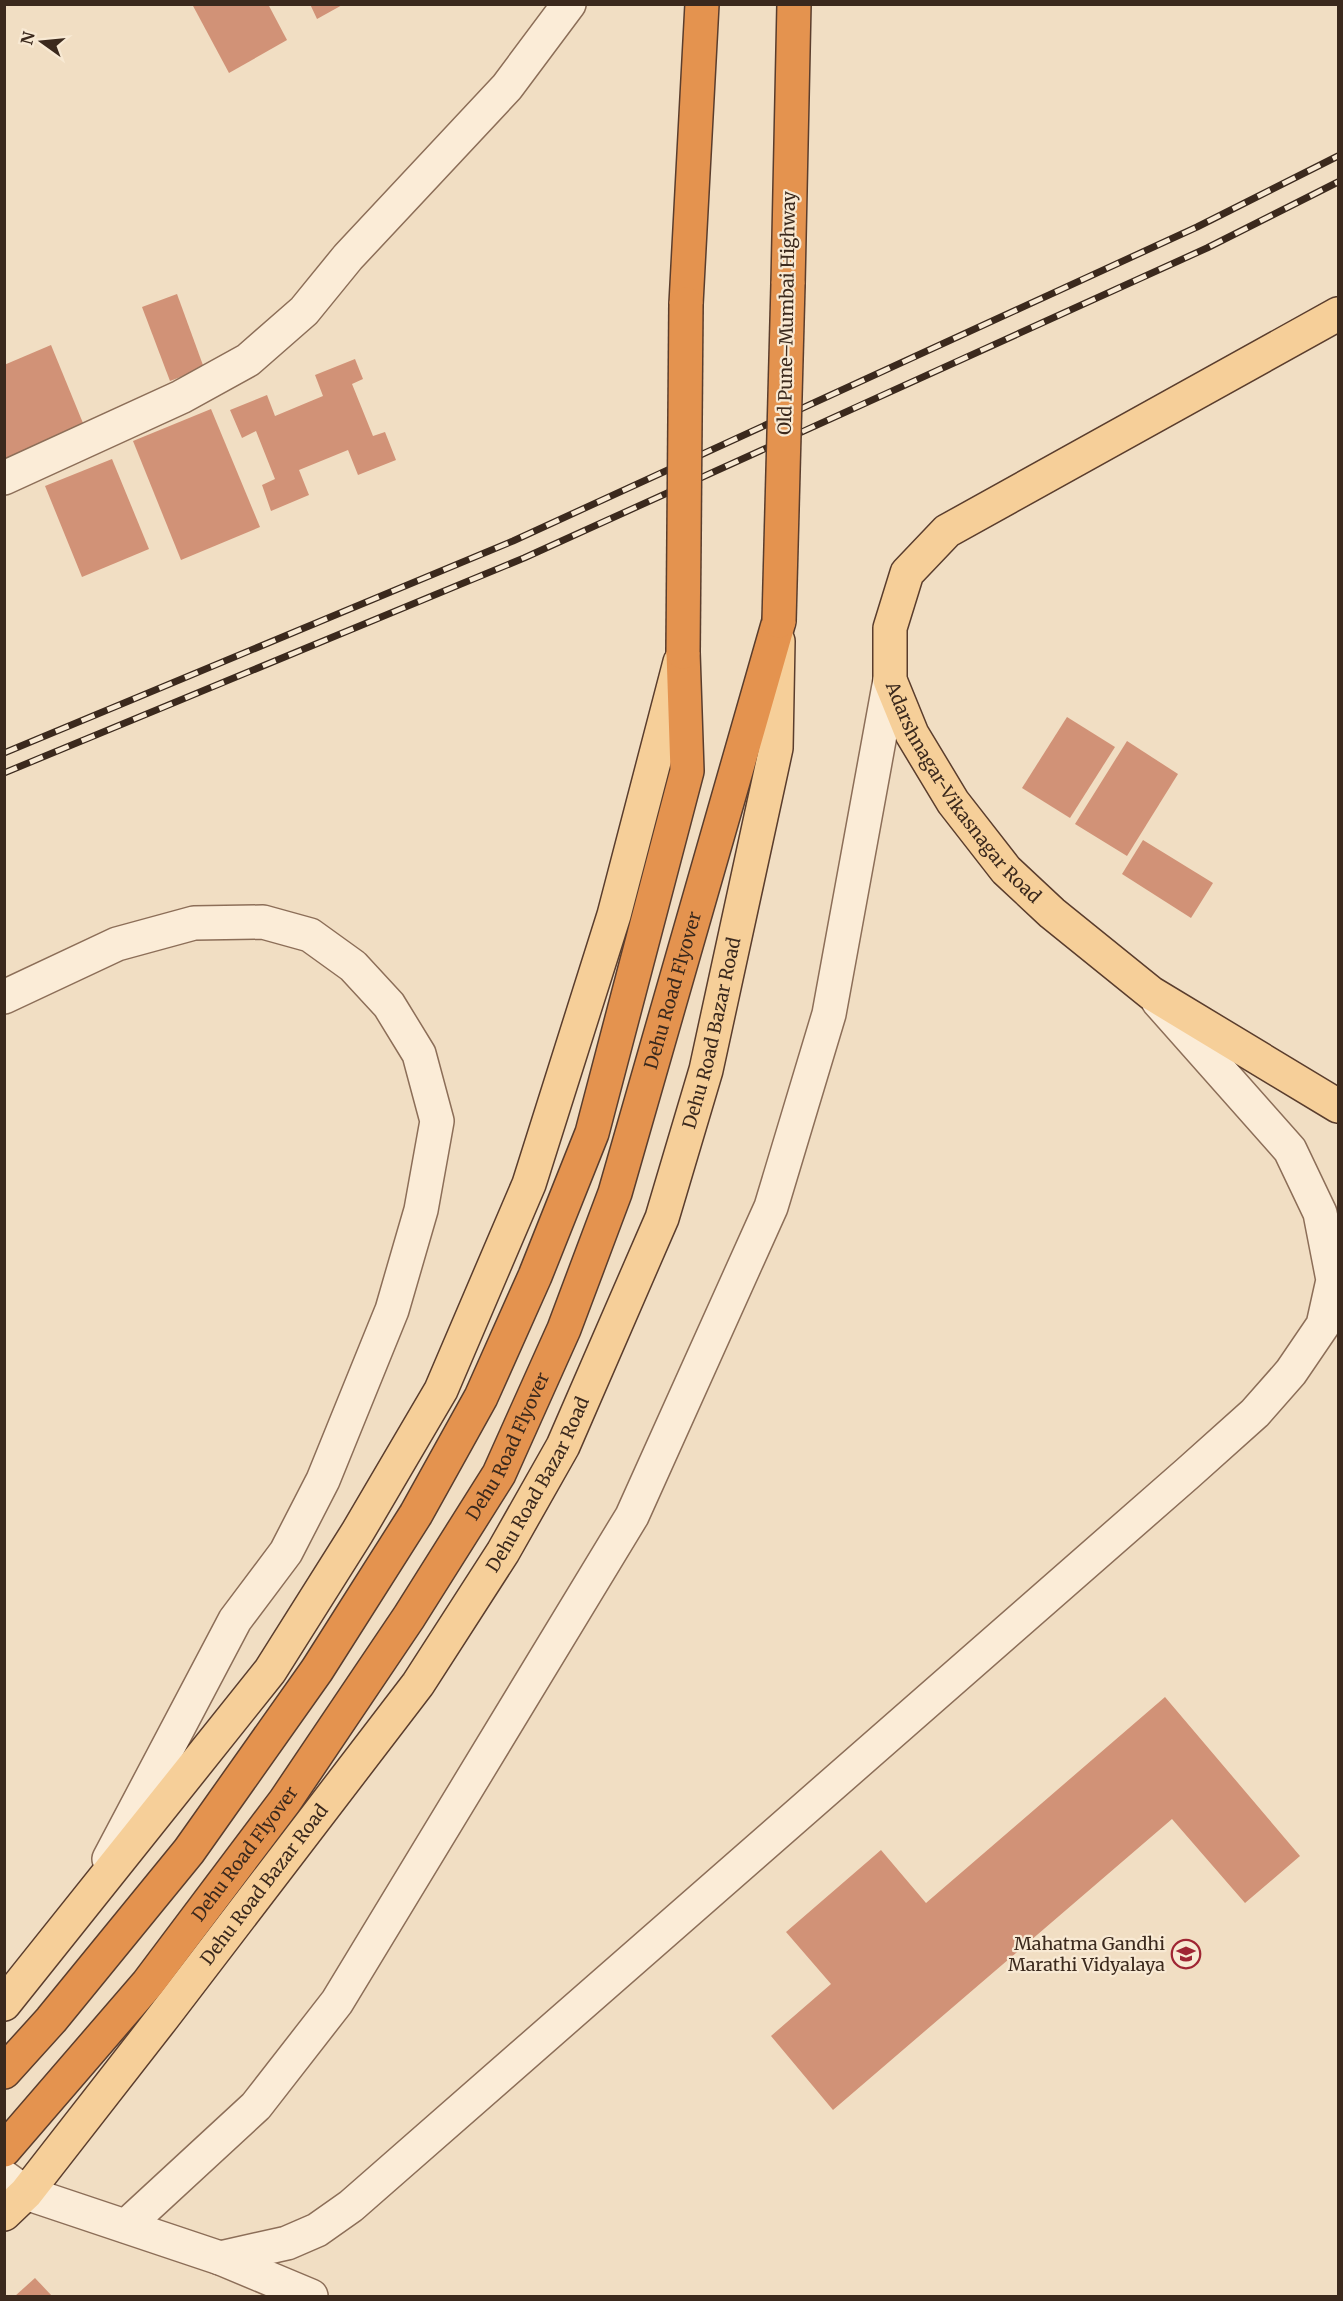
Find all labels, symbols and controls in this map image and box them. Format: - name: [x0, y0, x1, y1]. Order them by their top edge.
- north arrow: [12, 12, 72, 72]
- text: N: [16, 29, 39, 47]
- street label: Old Pune–Mumbai Highway: [773, 190, 800, 435]
- street label: Adarshnagar-Vikasnagar Road: [881, 677, 1046, 908]
- street label: Dehu Road Flyover: [639, 909, 706, 1072]
- street label: Dehu Road Bazar Road: [677, 935, 746, 1132]
- street label: Dehu Road Flyover: [461, 1368, 554, 1524]
- street label: Dehu Road Bazar Road: [481, 1393, 594, 1577]
- street label: Dehu Road Flyover: [187, 1782, 303, 1926]
- street label: Dehu Road Bazar Road: [195, 1799, 333, 1970]
- place label: Mahatma Gandhi Marathi Vidyalaya: [1008, 1932, 1165, 1976]
- school or university icon: Mahatma Gandhi Marathi Vidyalaya: [1170, 1938, 1202, 1970]

